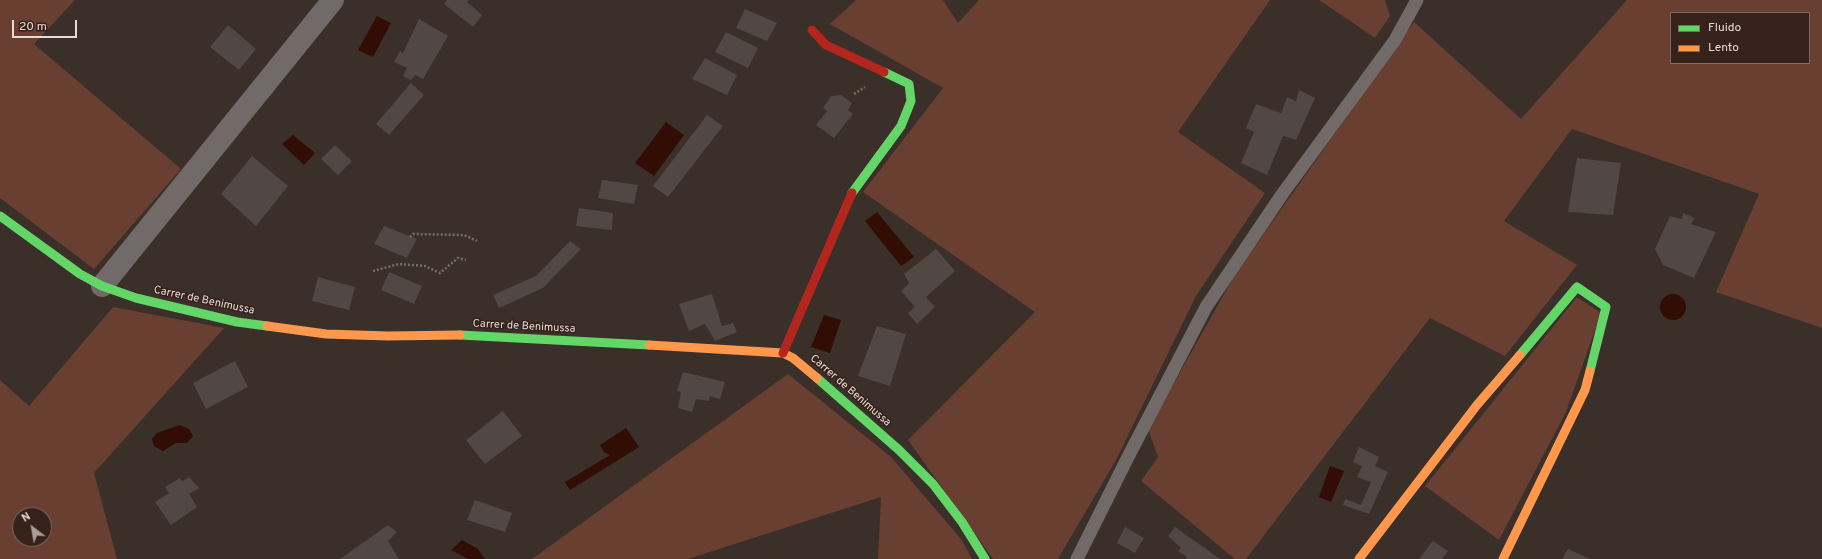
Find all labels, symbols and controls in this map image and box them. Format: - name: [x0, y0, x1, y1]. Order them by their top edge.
- scale bar: [14, 12, 79, 38]
- legend: [1670, 12, 1810, 64]
- text: 20 m: [19, 19, 47, 35]
- text: Fluido: [1708, 20, 1741, 36]
- text: Lento: [1708, 40, 1739, 56]
- street label: Carrer de Benimussa: [152, 284, 256, 318]
- street label: Carrer de Benimussa: [472, 318, 576, 336]
- street label: Carrer de Benimussa: [807, 352, 893, 430]
- north arrow: [12, 507, 52, 547]
- text: N: [19, 510, 33, 526]

